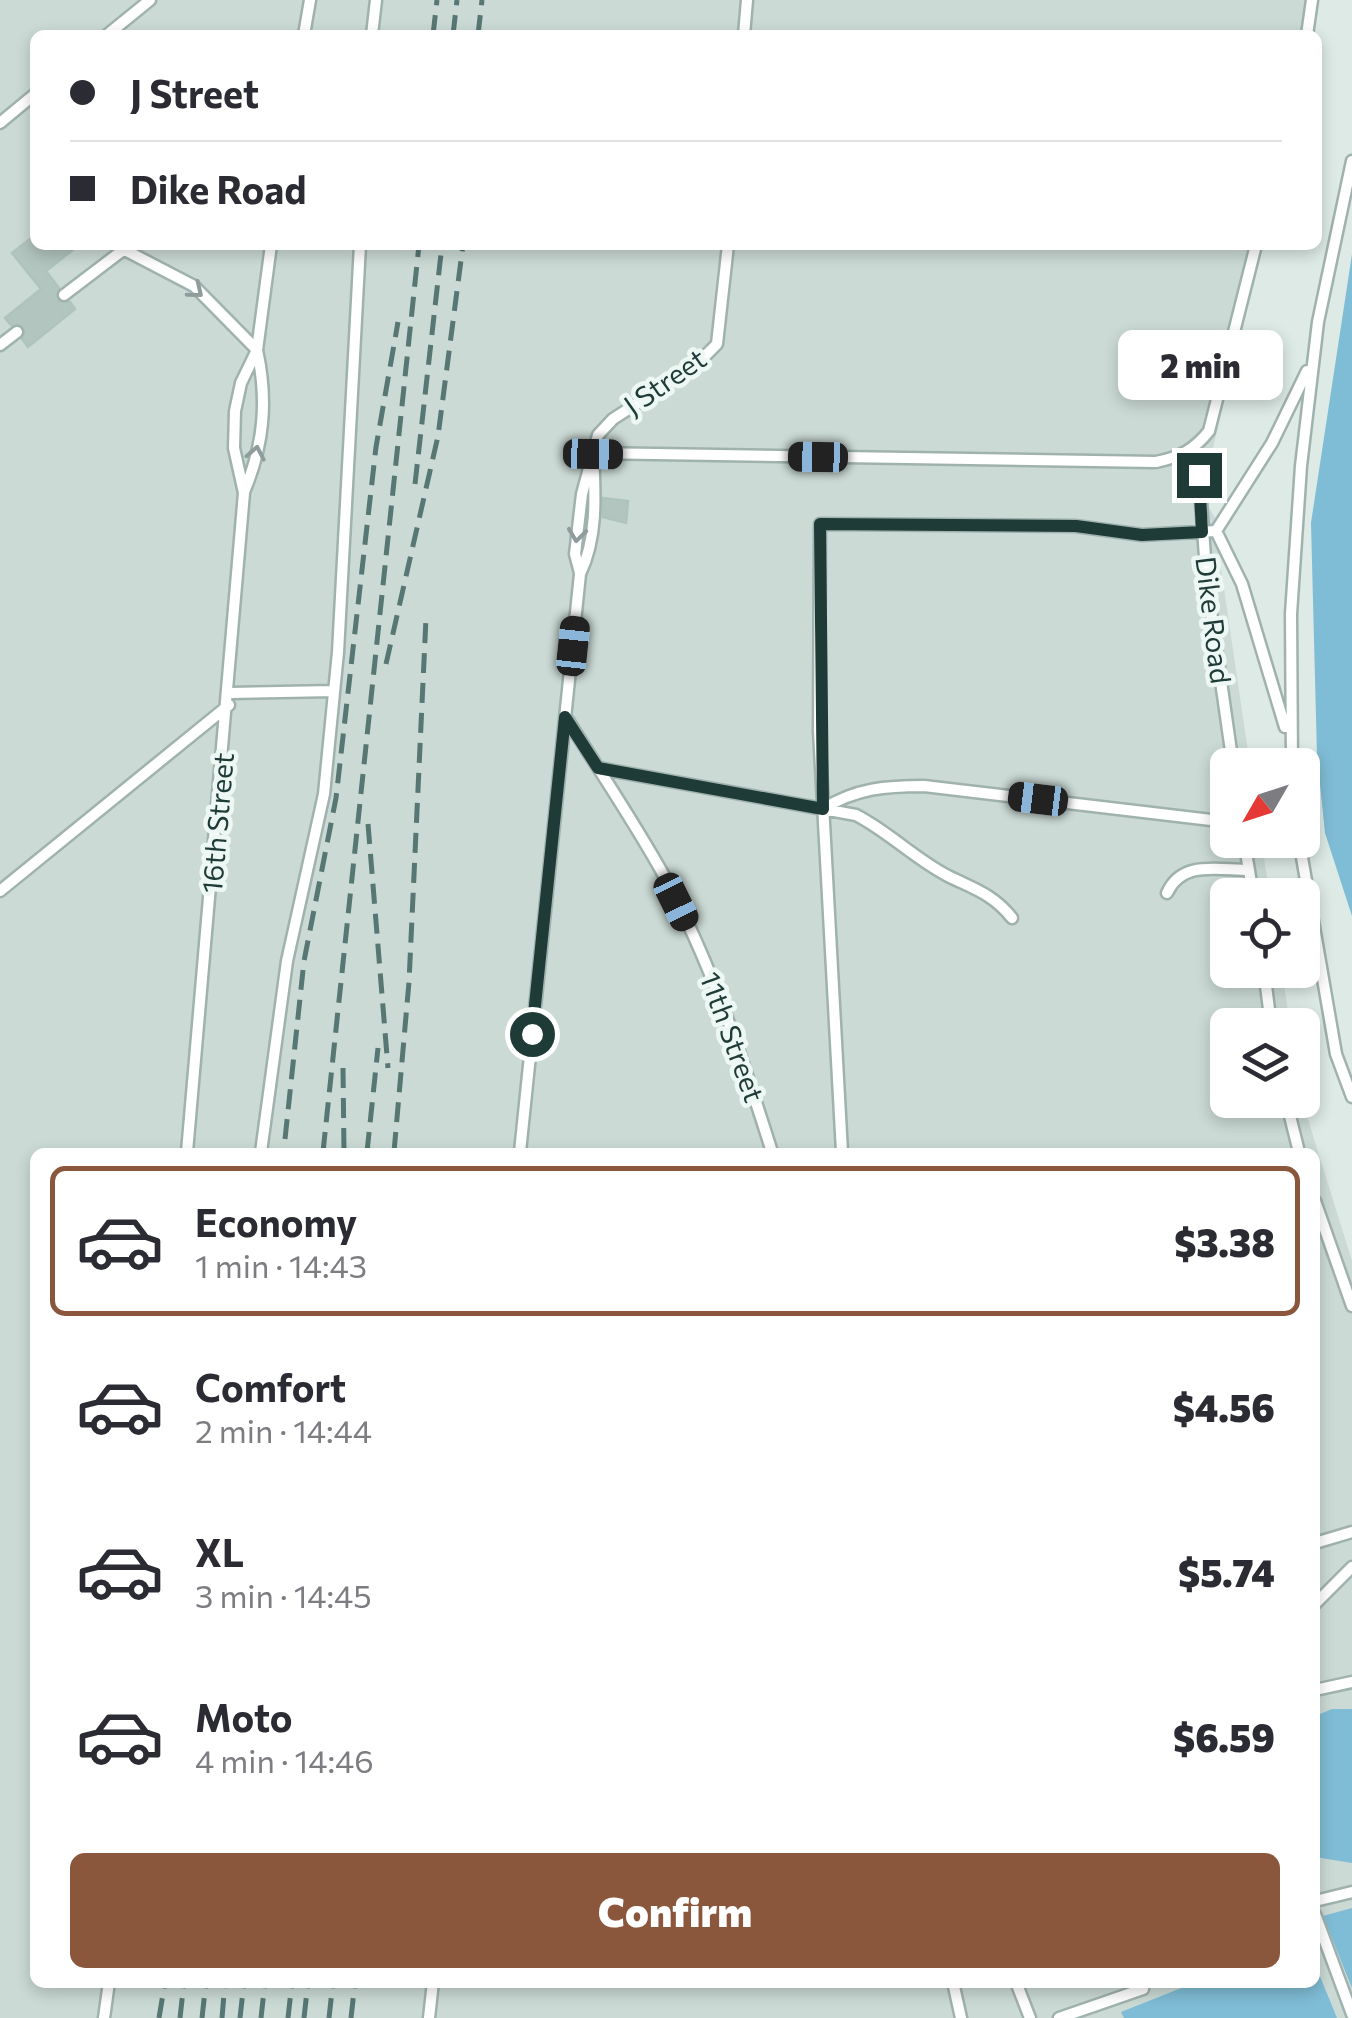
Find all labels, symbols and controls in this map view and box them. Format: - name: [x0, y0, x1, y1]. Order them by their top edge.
- text: J Street: [130, 69, 259, 116]
- text: Dike Road: [130, 165, 306, 212]
- one-way arrow: [185, 279, 203, 297]
- callout: 2 min: [1116, 330, 1282, 400]
- street label: J Street: [617, 341, 712, 422]
- text: 2 min: [1160, 345, 1241, 385]
- car: [563, 438, 623, 470]
- car: [788, 441, 848, 473]
- one-way arrow: [245, 445, 266, 462]
- route end: [1177, 453, 1222, 498]
- one-way arrow: [567, 527, 588, 543]
- street label: Dike Road: [1189, 554, 1239, 685]
- car: [555, 615, 591, 677]
- north arrow: [1210, 748, 1320, 858]
- map controls: [1210, 748, 1320, 1118]
- street label: 16th Street: [194, 751, 240, 895]
- car: [1006, 780, 1070, 818]
- car: [649, 868, 703, 936]
- button: locate: [1210, 878, 1320, 988]
- street label: 11th Street: [694, 967, 772, 1106]
- button: layers: [1210, 1008, 1320, 1118]
- route start: [510, 1012, 555, 1057]
- icon: car: [75, 1196, 165, 1286]
- text: Economy: [195, 1198, 357, 1245]
- text: $3.38: [1174, 1218, 1275, 1265]
- text: 1 min · 14:43: [195, 1245, 367, 1285]
- icon: car: [75, 1361, 165, 1451]
- text: Comfort: [195, 1363, 346, 1410]
- text: $4.56: [1173, 1383, 1275, 1430]
- text: 2 min · 14:44: [195, 1410, 372, 1450]
- icon: car: [75, 1526, 165, 1616]
- text: XL: [195, 1528, 244, 1575]
- text: $5.74: [1178, 1548, 1275, 1595]
- text: 3 min · 14:45: [195, 1575, 372, 1615]
- icon: car: [75, 1691, 165, 1781]
- text: Moto: [195, 1693, 293, 1740]
- text: $6.59: [1173, 1713, 1275, 1760]
- text: 4 min · 14:46: [195, 1740, 374, 1780]
- button: Confirm: [70, 1853, 1280, 1968]

